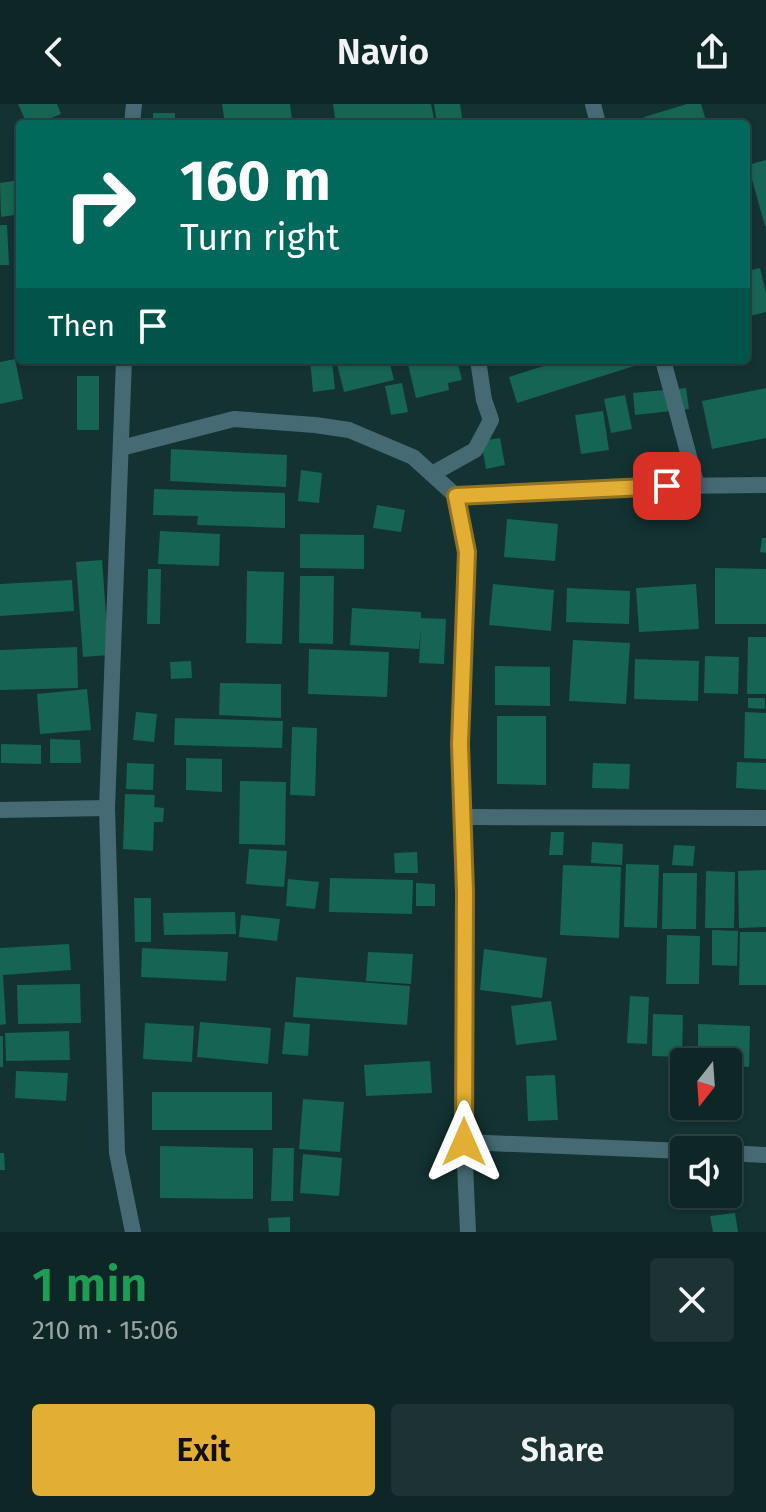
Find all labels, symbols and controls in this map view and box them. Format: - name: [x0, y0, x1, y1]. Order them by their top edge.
- icon: back: [32, 30, 76, 74]
- text: Navio: [337, 30, 429, 74]
- icon: share: [690, 30, 734, 74]
- text: 160 m: [180, 148, 331, 215]
- icon: right: [48, 152, 152, 256]
- text: Turn right: [180, 216, 340, 260]
- icon: arrive: [131, 304, 175, 348]
- text: Then: [48, 308, 115, 344]
- pin: [633, 452, 701, 520]
- icon: arrive: [645, 464, 689, 508]
- north arrow: [670, 1048, 742, 1120]
- map controls: [670, 1048, 742, 1208]
- position arrow: [422, 1100, 506, 1184]
- button: sound: [670, 1136, 742, 1208]
- text: 1 min: [32, 1256, 148, 1314]
- button: close: [650, 1258, 734, 1342]
- text: 210 m · 15:06: [32, 1315, 178, 1346]
- button: Exit: [32, 1404, 375, 1496]
- button: Share: [391, 1404, 734, 1496]

